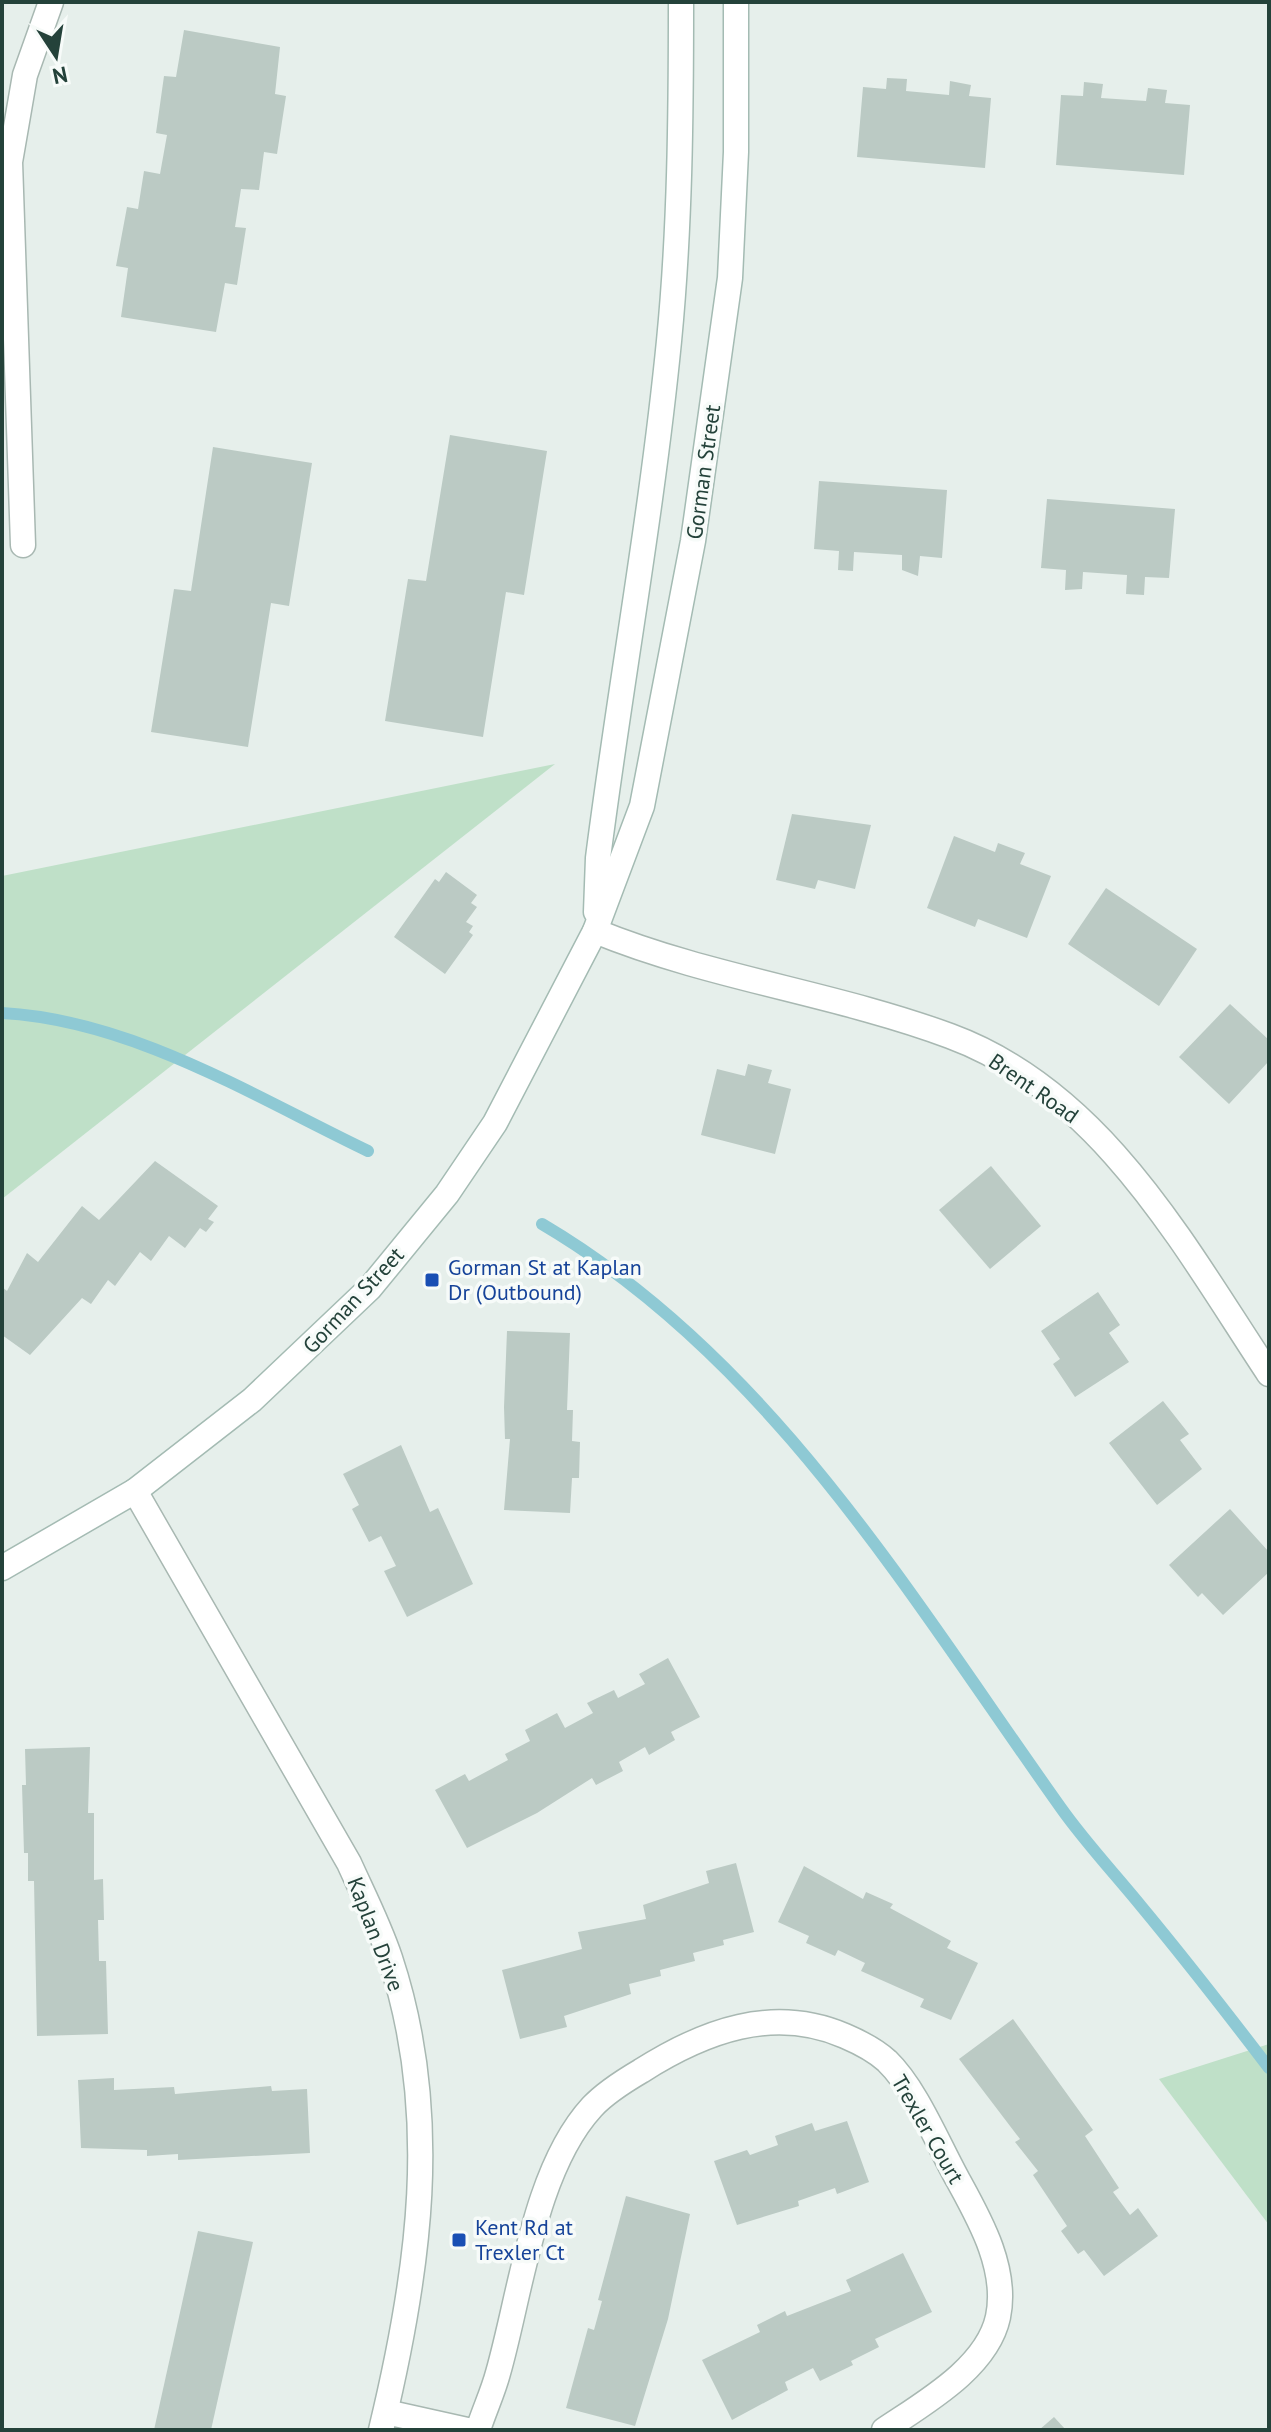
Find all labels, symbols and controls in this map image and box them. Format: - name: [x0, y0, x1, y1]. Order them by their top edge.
- north arrow: [16, 16, 96, 96]
- text: N: [50, 60, 70, 91]
- street label: Gorman Street: [680, 402, 726, 541]
- street label: Brent Road: [984, 1047, 1084, 1129]
- street label: Gorman Street: [297, 1240, 410, 1359]
- place label: Gorman St at Kaplan Dr (Outbound): [448, 1253, 642, 1306]
- marker: Gorman St at Kaplan Dr (Outbound): [423, 1271, 441, 1289]
- street label: Kaplan Drive: [341, 1873, 411, 1995]
- street label: Trexler Court: [886, 2069, 971, 2189]
- place label: Kent Rd at Trexler Ct: [475, 2213, 574, 2266]
- marker: Kent Rd at Trexler Ct: [450, 2231, 468, 2249]

